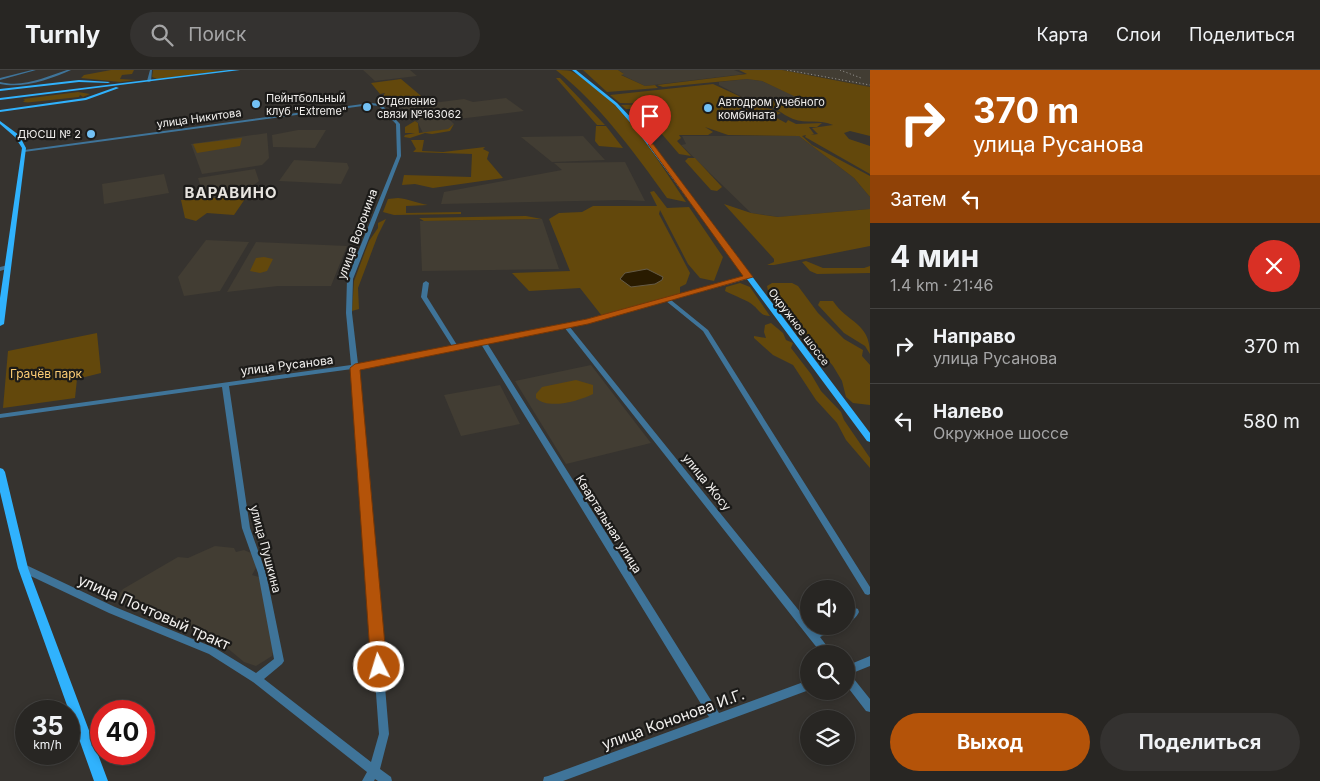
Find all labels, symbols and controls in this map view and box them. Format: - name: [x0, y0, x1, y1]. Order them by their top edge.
- search box: [130, 12, 480, 57]
- text: Turnly: [25, 20, 100, 49]
- icon: search: [148, 21, 176, 49]
- text: Поиск: [188, 23, 246, 46]
- text: Карта: [1036, 24, 1088, 45]
- text: Слои: [1116, 24, 1161, 45]
- text: Поделиться: [1189, 24, 1295, 45]
- text: 370 m: [973, 89, 1079, 131]
- icon: right: [890, 90, 955, 155]
- place label: Пейнтбольный клуб "Extreme": [266, 91, 347, 118]
- place label: Отделение связи №163062: [377, 94, 461, 121]
- pin: [629, 95, 671, 146]
- place label: Автодром учебного комбината: [718, 95, 825, 122]
- marker: Пейнтбольный клуб "Extreme": [250, 98, 262, 110]
- marker: Отделение связи №163062: [361, 101, 373, 113]
- icon: arrive: [636, 102, 664, 130]
- marker: Автодром учебного комбината: [702, 102, 714, 114]
- street label: улица Никитова: [156, 105, 242, 131]
- place label: ДЮСШ № 2: [17, 127, 81, 141]
- marker: ДЮСШ № 2: [85, 128, 97, 140]
- text: улица Русанова: [973, 131, 1144, 157]
- district label: ВАРАВИНО: [185, 183, 277, 202]
- icon: left: [957, 185, 985, 213]
- street label: улица Воронина: [334, 187, 380, 281]
- text: Затем: [890, 188, 947, 211]
- text: 4 мин: [890, 238, 979, 274]
- button: close: [1248, 240, 1300, 292]
- text: 1.4 km · 21:46: [890, 275, 994, 295]
- street label: Окружное шоссе: [765, 286, 833, 368]
- text: Направо: [933, 325, 1016, 348]
- icon: right: [890, 332, 918, 360]
- text: 370 m: [1244, 335, 1300, 358]
- text: улица Русанова: [933, 348, 1057, 368]
- street label: улица Русанова: [240, 352, 334, 378]
- park label: Грачёв парк: [10, 366, 83, 381]
- text: Налево: [933, 400, 1004, 423]
- icon: left: [890, 407, 918, 435]
- text: 580 m: [1243, 410, 1300, 433]
- text: Окружное шоссе: [933, 423, 1069, 443]
- street label: улица Жосу: [679, 450, 735, 514]
- street label: Квартальная улица: [573, 472, 645, 576]
- street label: улица Пушкина: [247, 503, 285, 595]
- street label: улица Почтовый тракт: [75, 570, 233, 654]
- map controls: [800, 580, 855, 765]
- button: sound: [800, 580, 855, 635]
- position arrow: [352, 640, 404, 692]
- button: search: [800, 645, 855, 700]
- street label: улица Кононова И.Г.: [599, 684, 747, 754]
- speed limit sign: 40: [90, 700, 155, 765]
- button: layers: [800, 710, 855, 765]
- text: 35: [31, 711, 64, 741]
- button: Выход: [890, 713, 1090, 771]
- button: Поделиться: [1100, 713, 1300, 771]
- text: km/h: [33, 737, 62, 752]

